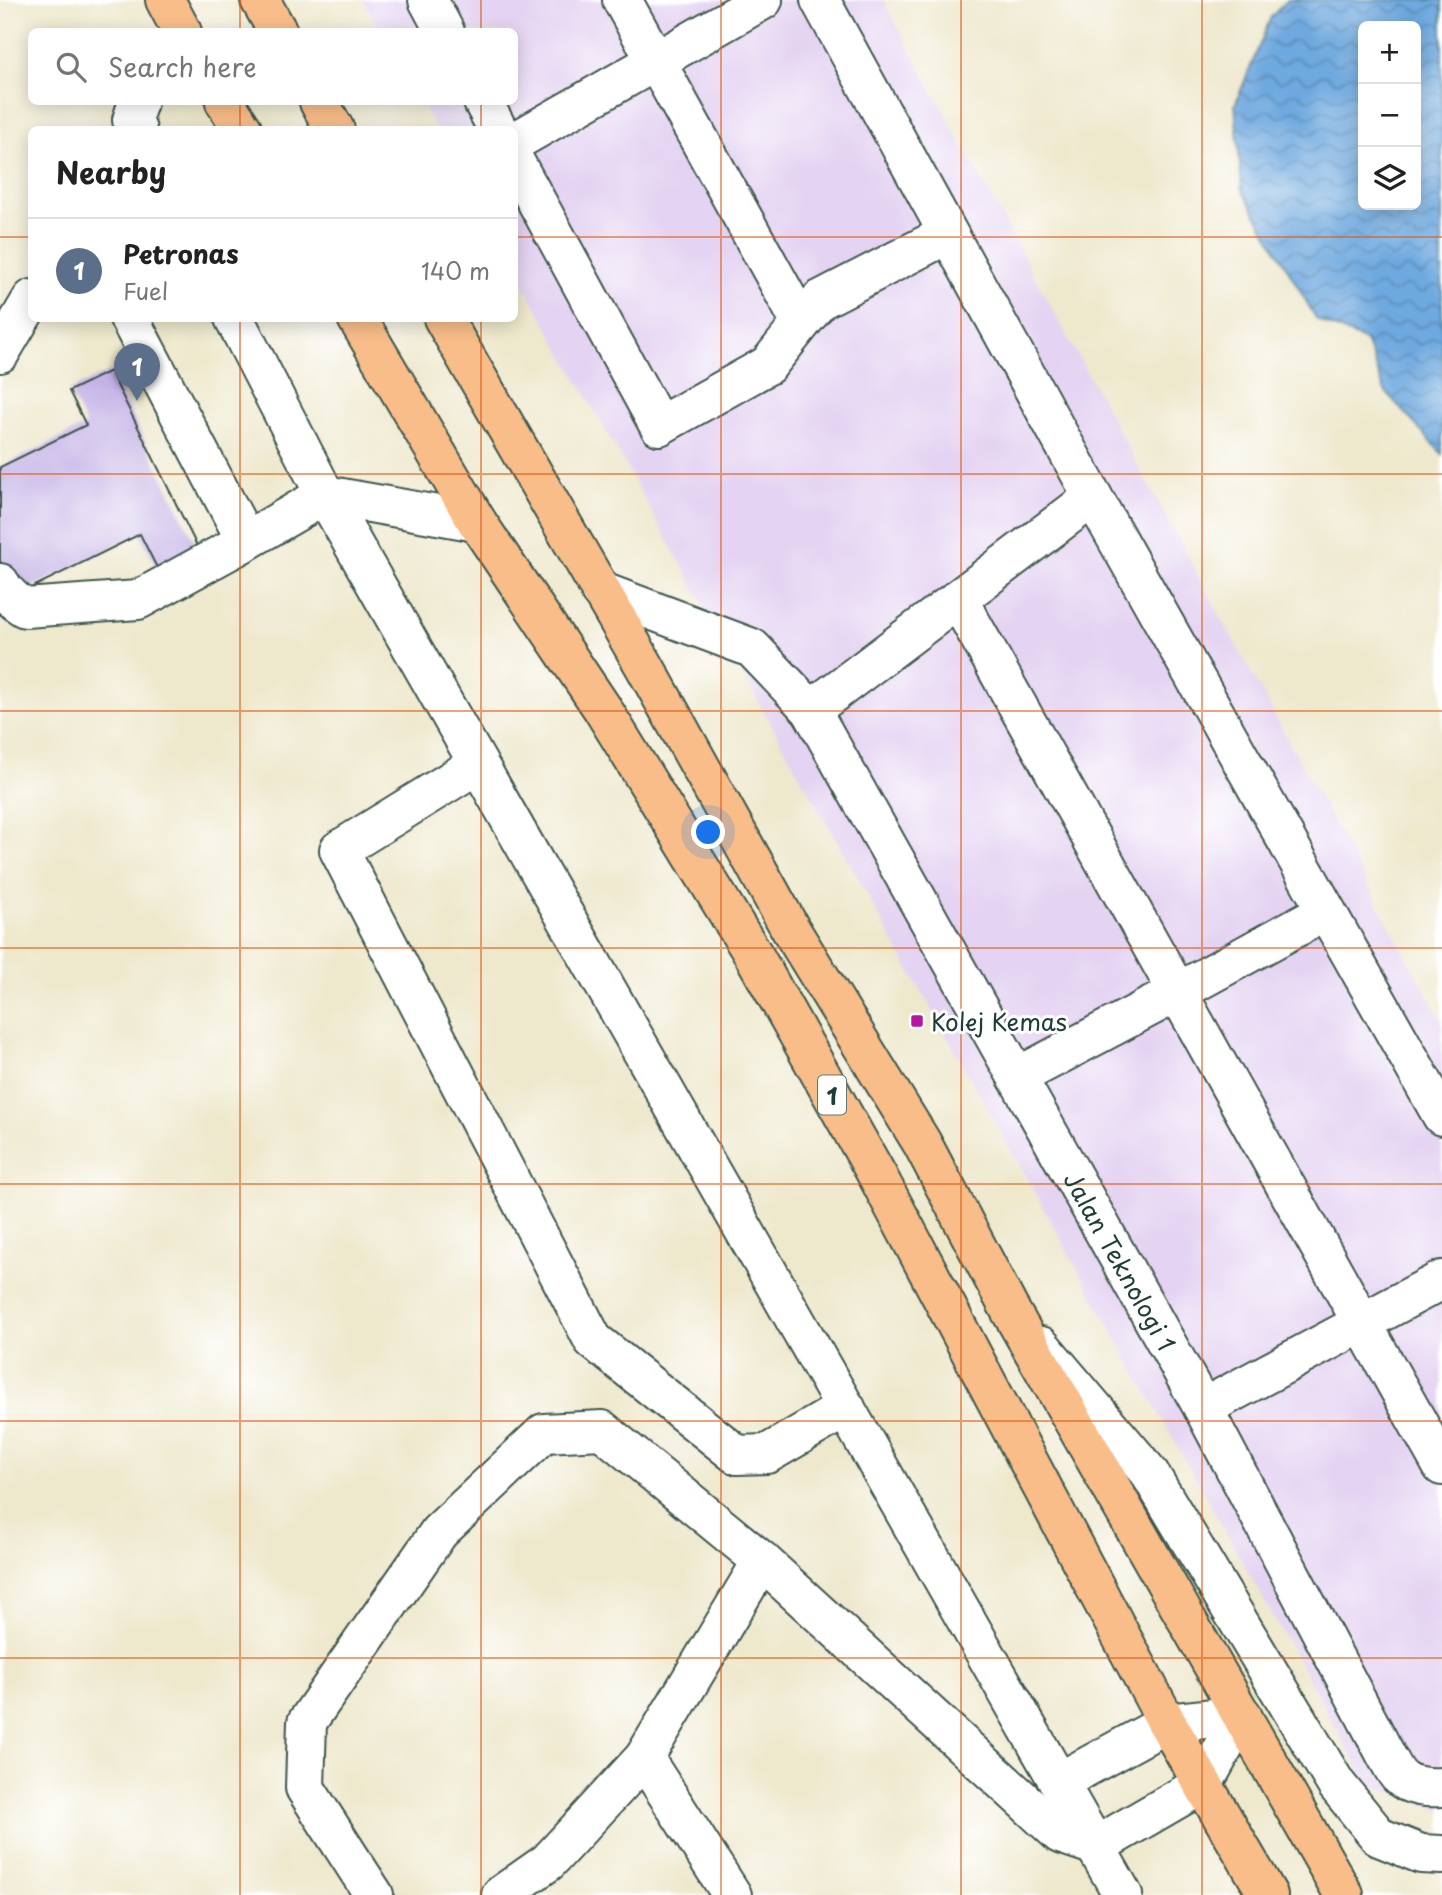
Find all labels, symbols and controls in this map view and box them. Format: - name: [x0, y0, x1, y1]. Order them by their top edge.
- map controls: [1358, 21, 1421, 210]
- button: +: [1358, 21, 1421, 84]
- search box: [28, 28, 518, 105]
- text: Search here: [108, 47, 257, 86]
- icon: search: [52, 48, 90, 86]
- button: −: [1358, 84, 1421, 147]
- button: layers: [1358, 147, 1421, 210]
- text: Nearby: [56, 149, 166, 194]
- text: Petronas: [123, 234, 239, 273]
- text: 1: [74, 253, 85, 288]
- text: 140 m: [421, 253, 490, 288]
- text: Fuel: [123, 273, 168, 308]
- pin: 1: [114, 343, 160, 401]
- your location: [691, 815, 725, 849]
- place label: Kolej Kemas: [931, 1003, 1067, 1039]
- marker: Kolej Kemas: [909, 1013, 925, 1029]
- road number: 1: [818, 1076, 846, 1114]
- street label: Jalan Teknologi 1: [1056, 1165, 1185, 1357]

